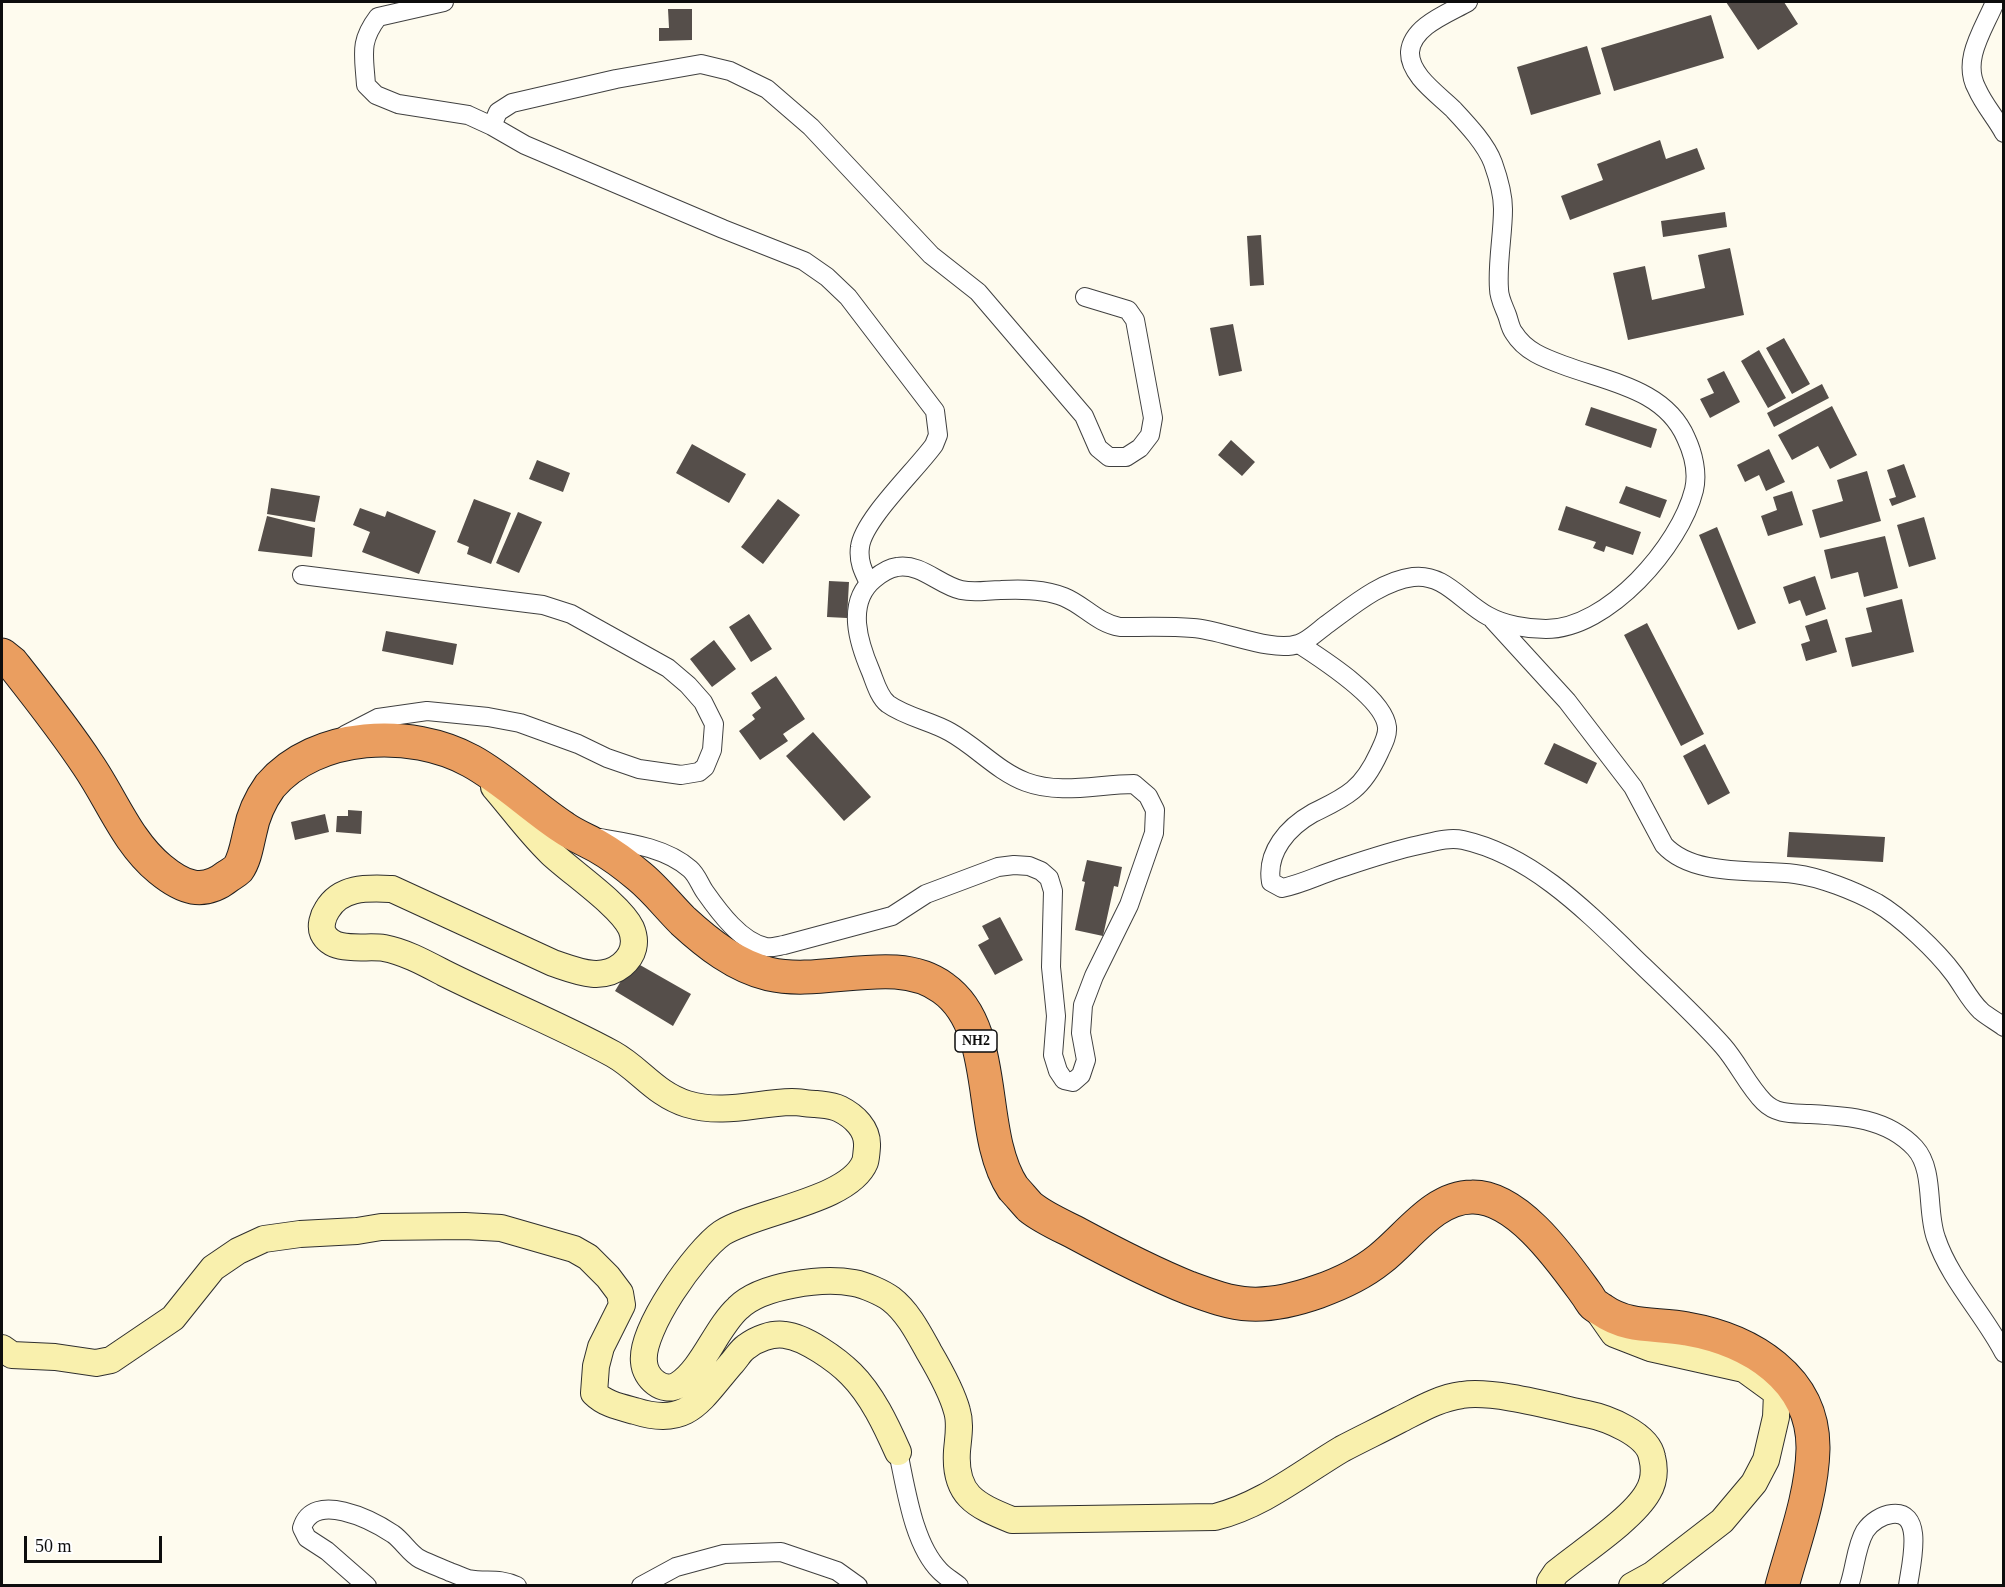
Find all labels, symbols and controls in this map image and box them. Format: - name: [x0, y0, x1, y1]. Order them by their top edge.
- road number: NH2: [955, 1030, 997, 1052]
- scale bar: [27, 1524, 165, 1562]
- text: 50 m: [35, 1536, 72, 1556]

